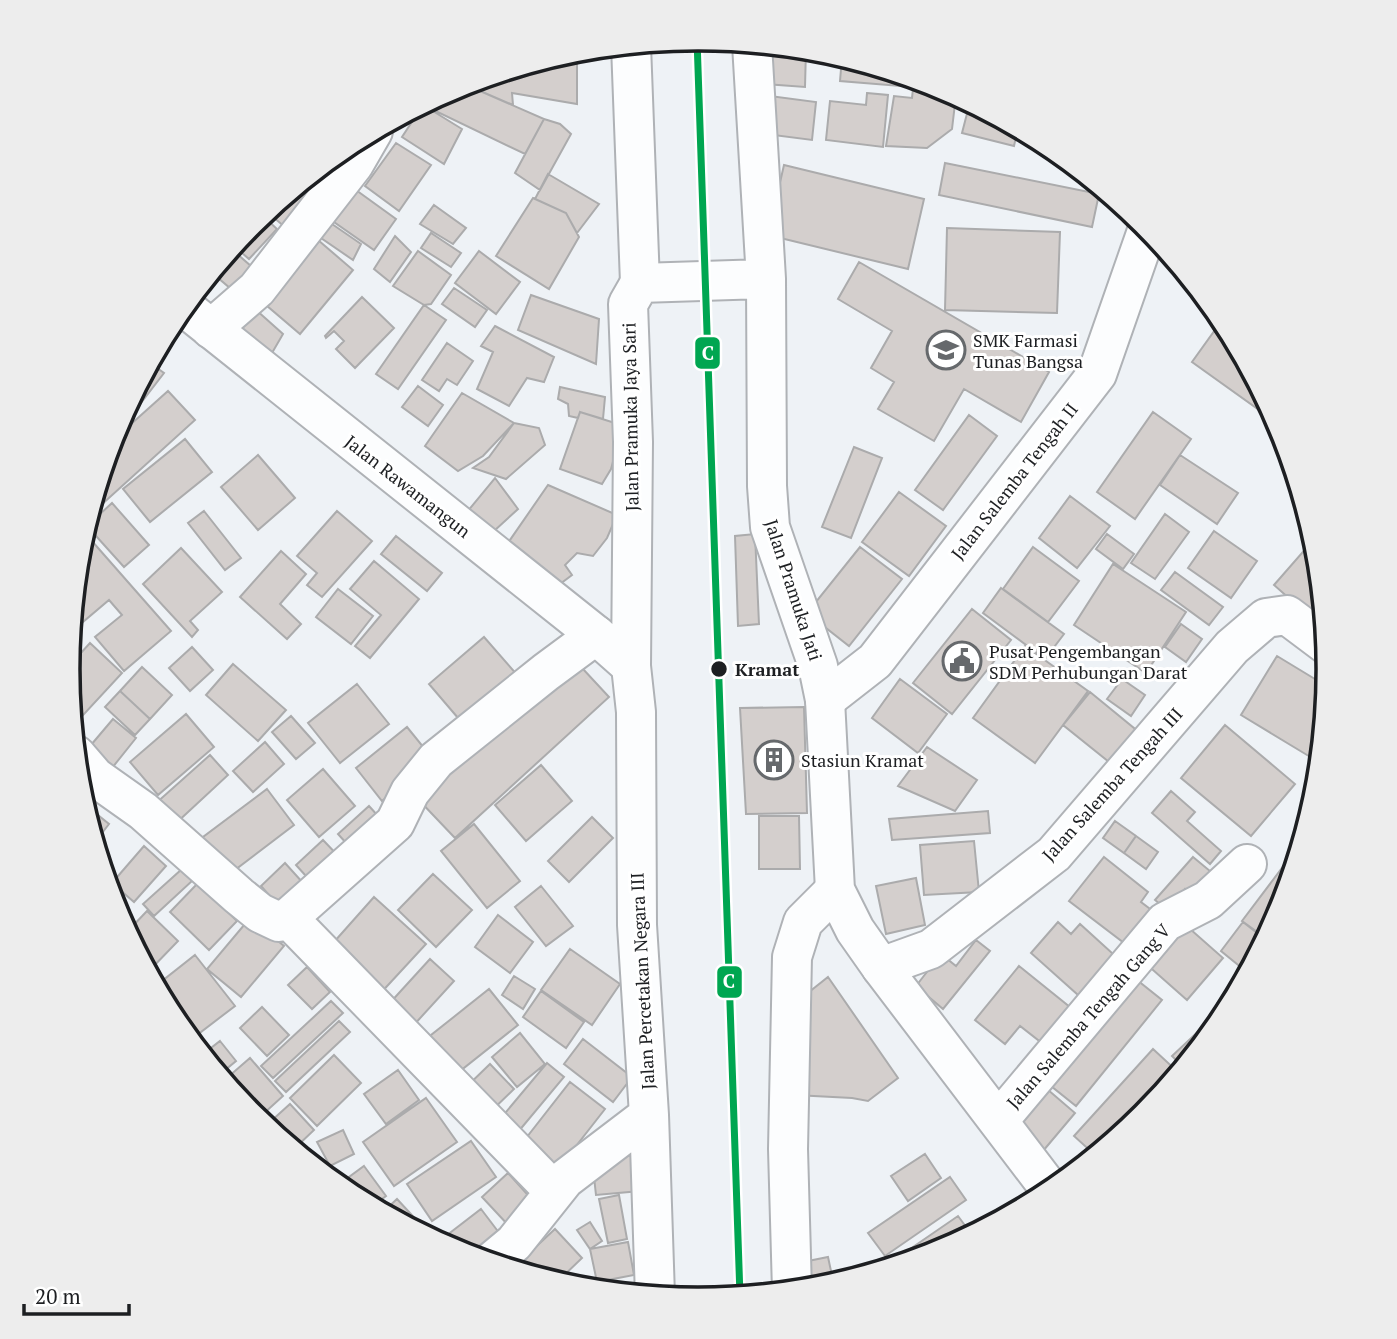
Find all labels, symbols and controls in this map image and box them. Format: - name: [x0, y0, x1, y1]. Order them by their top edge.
- street label: Jalan Pramuka Jaya Sari: [616, 322, 644, 512]
- place label: SMK Farmasi Tunas Bangsa: [973, 328, 1083, 373]
- school or university icon: SMK Farmasi Tunas Bangsa: [925, 329, 967, 371]
- line badge: C: [694, 336, 721, 370]
- text: C: [702, 340, 714, 365]
- street label: Jalan Salemba Tengah II: [945, 398, 1083, 564]
- street label: Jalan Rawamangun: [340, 429, 476, 543]
- street label: Jalan Pramuka Jati: [760, 516, 828, 664]
- place label: Pusat Pengembangan SDM Perhubungan Darat: [989, 639, 1188, 684]
- public building icon: Pusat Pengembangan SDM Perhubungan Darat: [941, 640, 983, 682]
- place label: Kramat: [735, 657, 799, 681]
- marker: Kramat: [709, 659, 729, 679]
- street label: Jalan Salemba Tengah III: [1036, 702, 1188, 866]
- building icon: Stasiun Kramat: [753, 739, 795, 781]
- place label: Stasiun Kramat: [801, 748, 924, 772]
- street label: Jalan Percetakan Negara III: [624, 872, 660, 1090]
- street label: Jalan Salemba Tengah Gang V: [1001, 918, 1176, 1114]
- line badge: C: [716, 965, 743, 999]
- text: C: [723, 968, 735, 993]
- scale bar: [24, 1272, 130, 1316]
- text: 20 m: [35, 1282, 81, 1310]

